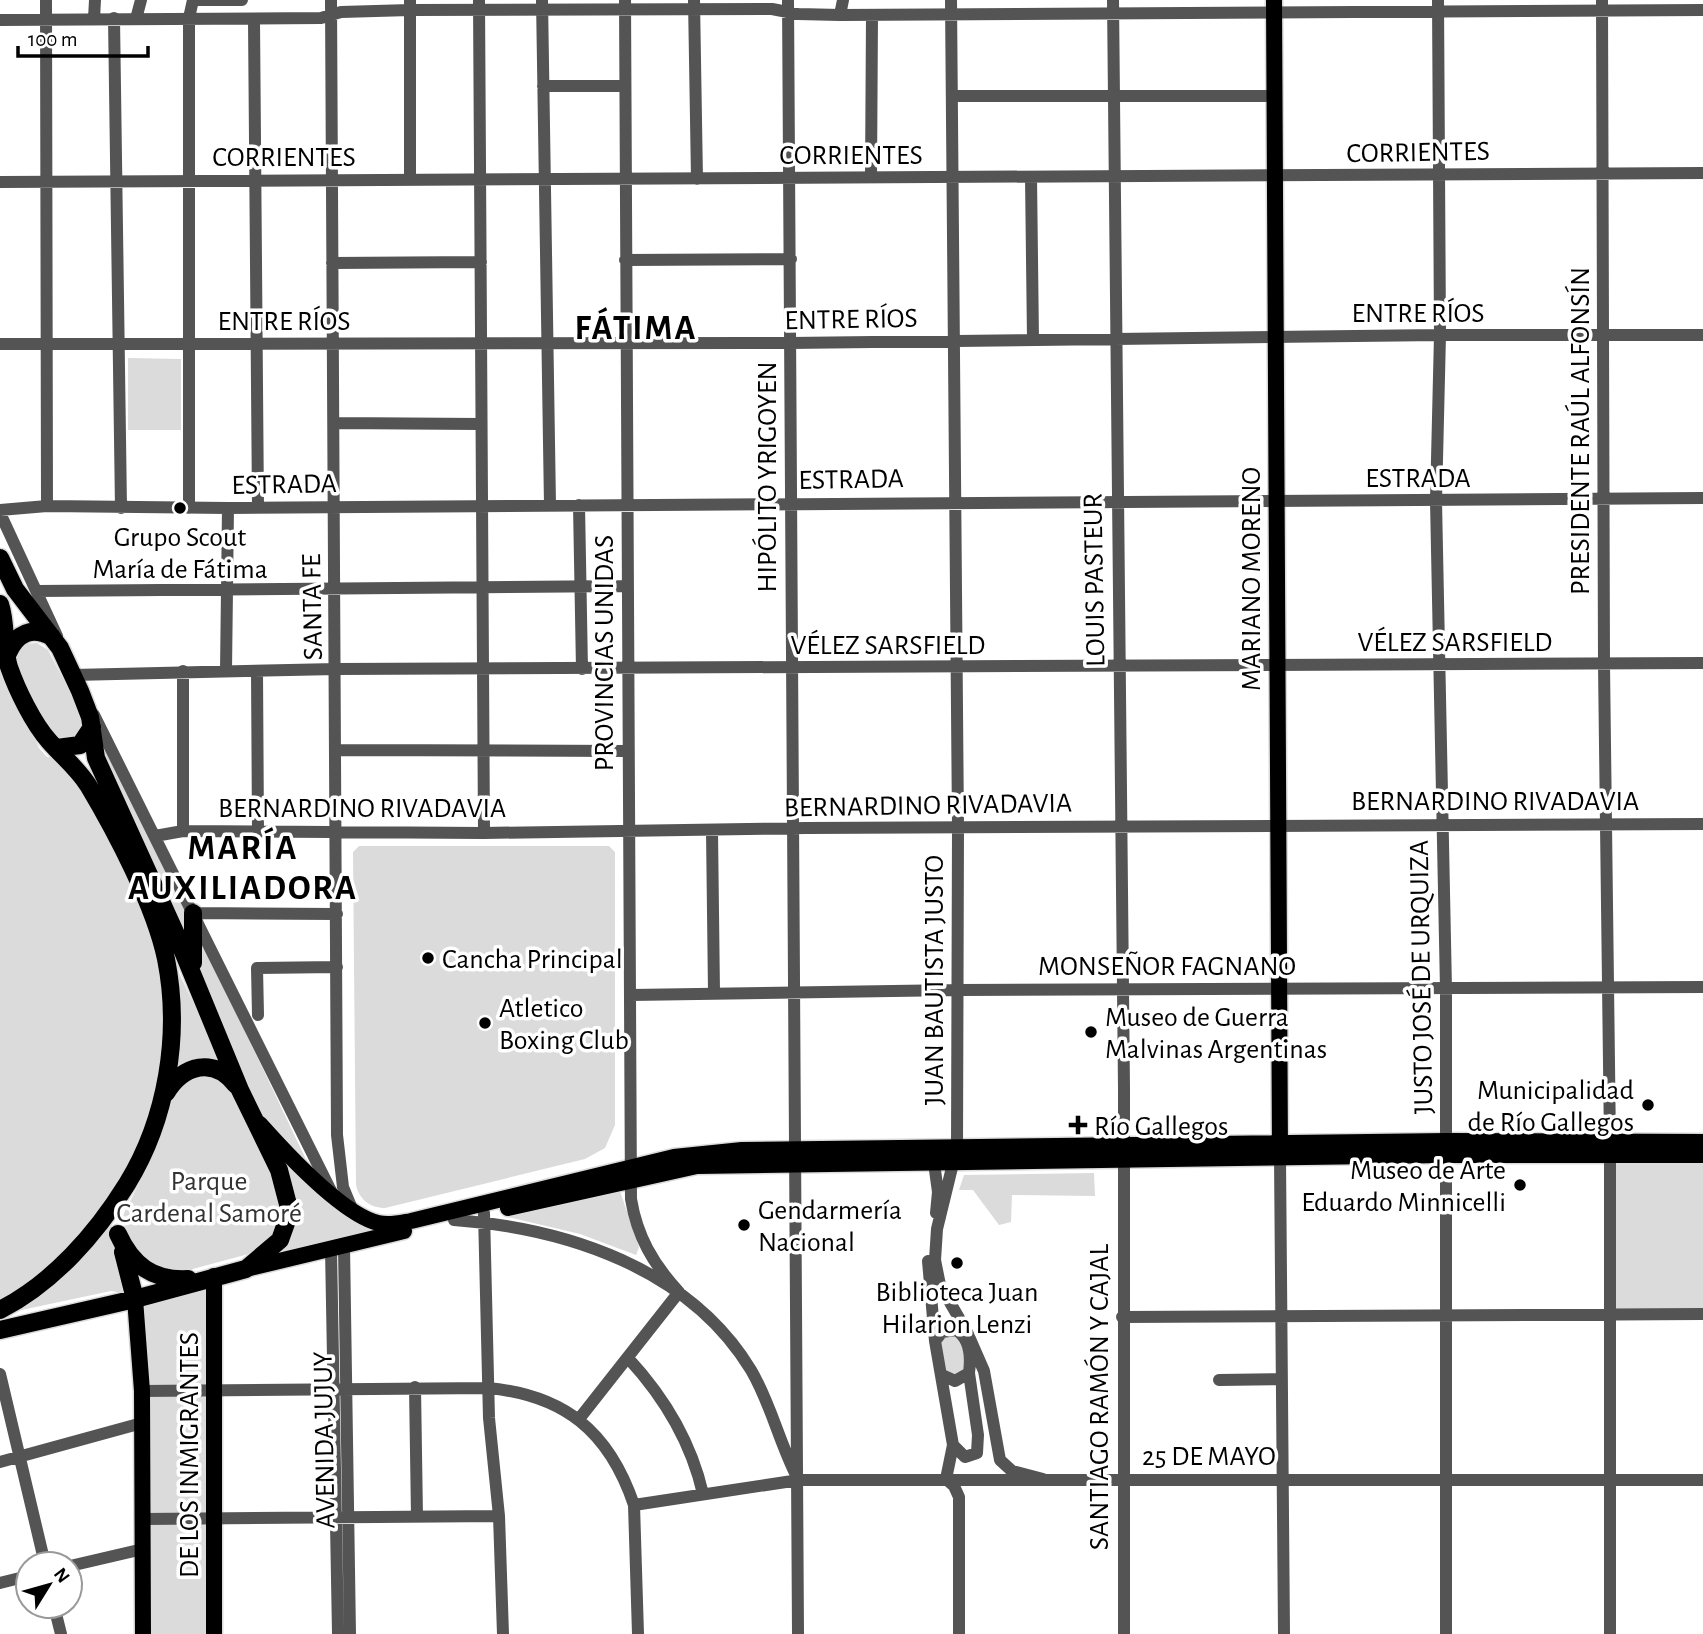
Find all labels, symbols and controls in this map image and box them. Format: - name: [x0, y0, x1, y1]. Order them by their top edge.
- scale bar: [18, 14, 147, 58]
- text: 100 m: [28, 29, 78, 50]
- street label: CORRIENTES: [1346, 138, 1490, 168]
- street label: CORRIENTES: [779, 142, 923, 170]
- street label: CORRIENTES: [212, 144, 356, 172]
- street label: PRESIDENTE RAÚL ALFONSÍN: [1564, 267, 1595, 595]
- street label: ENTRE RÍOS: [1351, 297, 1485, 328]
- street label: ENTRE RÍOS: [784, 302, 918, 335]
- street label: ENTRE RÍOS: [217, 305, 351, 336]
- district label: FÁTIMA: [575, 307, 698, 346]
- street label: HIPÓLITO YRIGOYEN: [751, 361, 782, 593]
- street label: ESTRADA: [798, 465, 904, 495]
- street label: ESTRADA: [1365, 465, 1471, 493]
- street label: MARIANO MORENO: [1238, 467, 1266, 691]
- street label: ESTRADA: [231, 470, 337, 500]
- street label: LOUIS PASTEUR: [1079, 493, 1111, 667]
- marker: Grupo Scout María de Fátima: [172, 500, 188, 516]
- place label: Grupo Scout María de Fátima: [92, 524, 268, 584]
- street label: PROVINCIAS UNIDAS: [591, 535, 619, 771]
- street label: SANTA FE: [298, 553, 328, 661]
- street label: VÉLEZ SARSFIELD: [1358, 626, 1552, 657]
- street label: VÉLEZ SARSFIELD: [791, 629, 985, 660]
- street label: BERNARDINO RIVADAVIA: [1351, 788, 1639, 816]
- street label: BERNARDINO RIVADAVIA: [784, 789, 1072, 823]
- street label: BERNARDINO RIVADAVIA: [218, 795, 506, 823]
- district label: MARÍA AUXILIADORA: [128, 827, 358, 906]
- street label: JUSTO JOSÉ DE URQUIZA: [1403, 840, 1438, 1114]
- street label: JUAN BAUTISTA JUSTO: [921, 855, 949, 1105]
- place label: Cancha Principal: [442, 946, 623, 974]
- marker: Cancha Principal: [420, 950, 436, 966]
- street label: MONSEÑOR FAGNANO: [1038, 951, 1296, 981]
- place label: Atletico Boxing Club: [499, 995, 629, 1055]
- place label: Museo de Guerra Malvinas Argentinas: [1105, 1004, 1327, 1064]
- marker: Atletico Boxing Club: [477, 1015, 493, 1031]
- marker: Museo de Guerra Malvinas Argentinas: [1083, 1024, 1099, 1040]
- place label: Municipalidad de Río Gallegos: [1468, 1077, 1634, 1137]
- marker: Municipalidad de Río Gallegos: [1640, 1097, 1656, 1113]
- place label: Río Gallegos: [1094, 1113, 1228, 1141]
- marker: Río Gallegos: [1068, 1115, 1088, 1135]
- place label: Museo de Arte Eduardo Minnicelli: [1301, 1157, 1506, 1217]
- park label: Parque Cardenal Samoré: [116, 1168, 302, 1228]
- marker: Museo de Arte Eduardo Minnicelli: [1512, 1177, 1528, 1193]
- place label: Gendarmería Nacional: [758, 1197, 902, 1257]
- marker: Gendarmería Nacional: [736, 1217, 752, 1233]
- street label: SANTIAGO RAMÓN Y CAJAL: [1083, 1243, 1114, 1550]
- marker: Biblioteca Juan Hilarion Lenzi: [949, 1255, 965, 1271]
- place label: Biblioteca Juan Hilarion Lenzi: [876, 1279, 1038, 1339]
- street label: DE LOS INMIGRANTES: [176, 1332, 204, 1578]
- street label: AVENIDA JUJUY: [309, 1351, 341, 1529]
- street label: 25 DE MAYO: [1142, 1443, 1276, 1471]
- north arrow: [14, 1550, 84, 1620]
- text: N: [50, 1565, 73, 1587]

